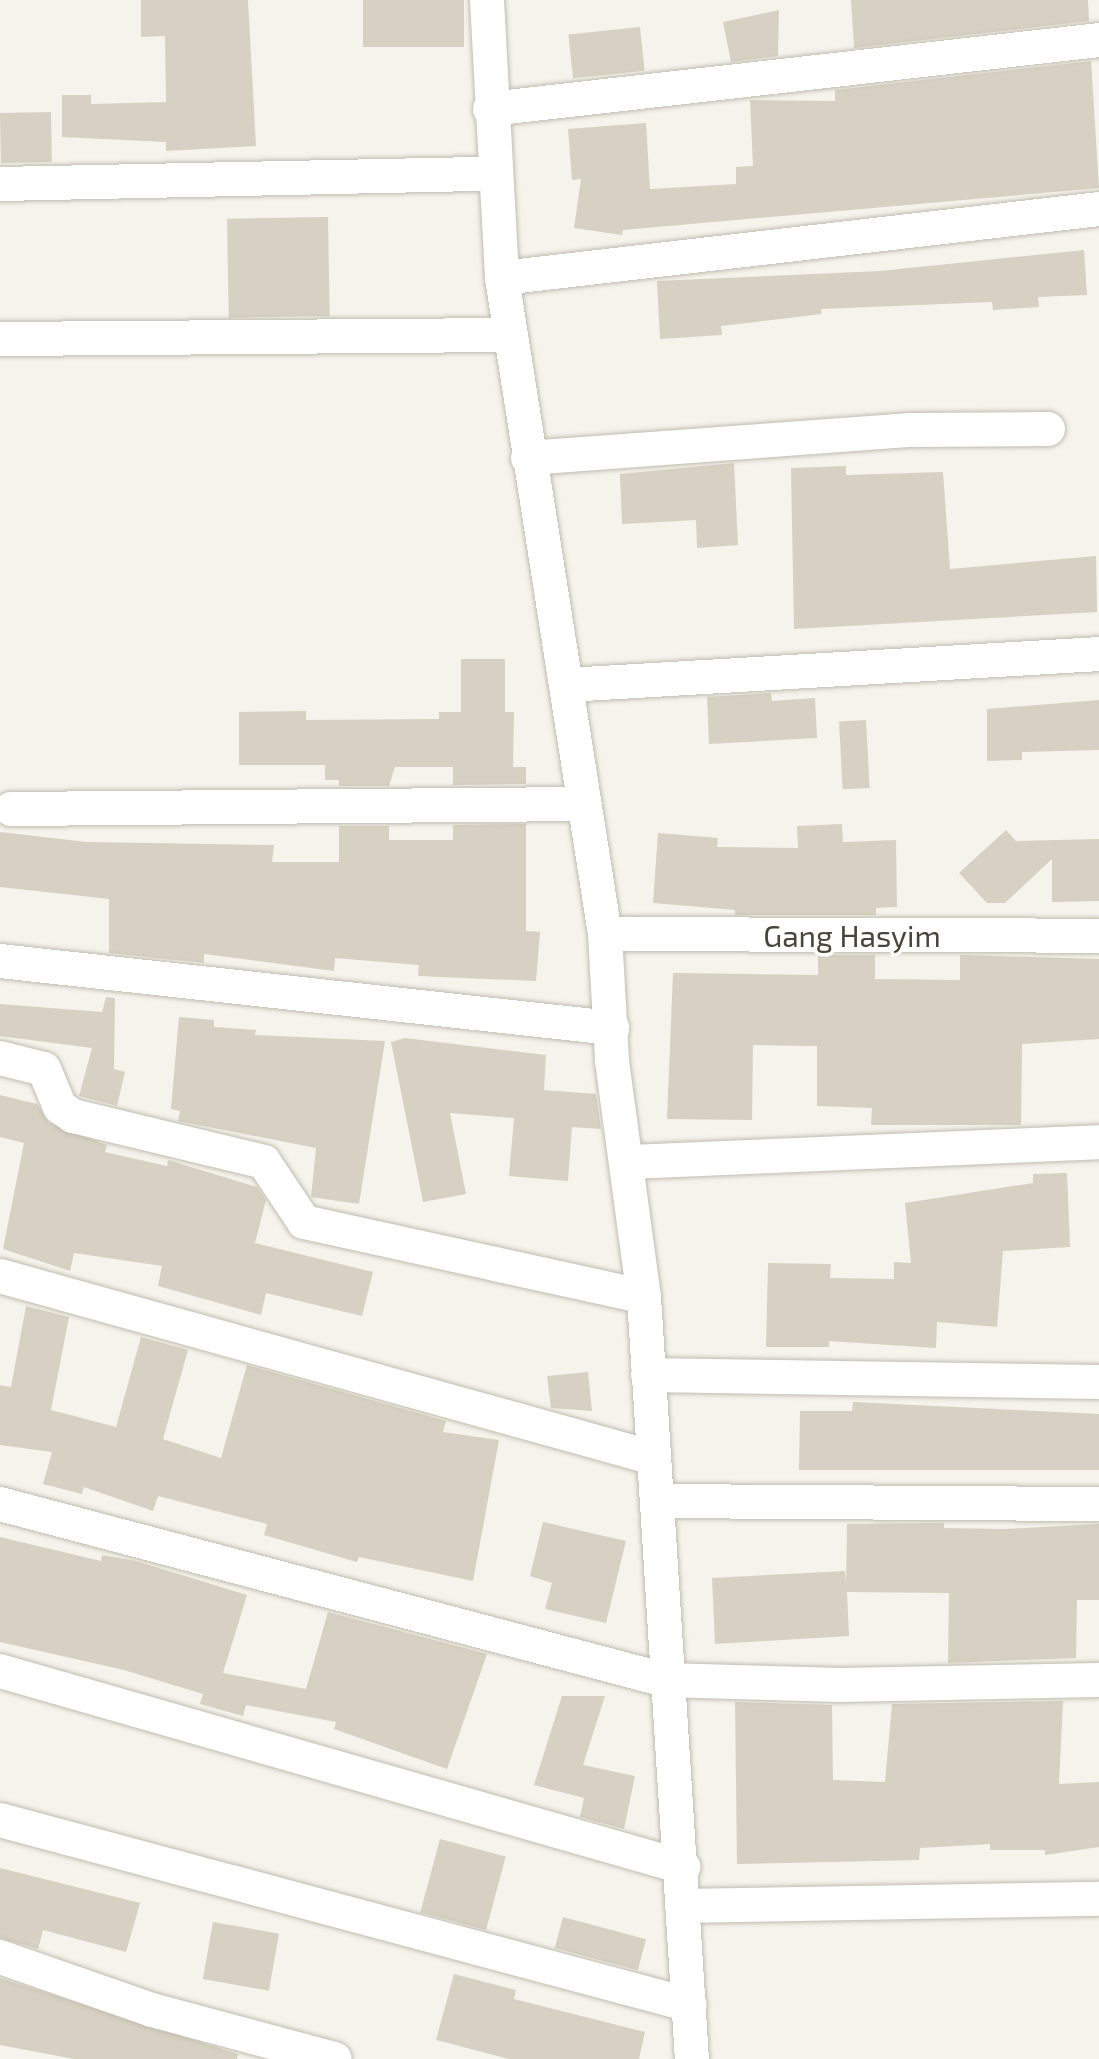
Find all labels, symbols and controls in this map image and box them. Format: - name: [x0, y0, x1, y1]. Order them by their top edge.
- street label: Gang Hasyim: [763, 917, 941, 953]

